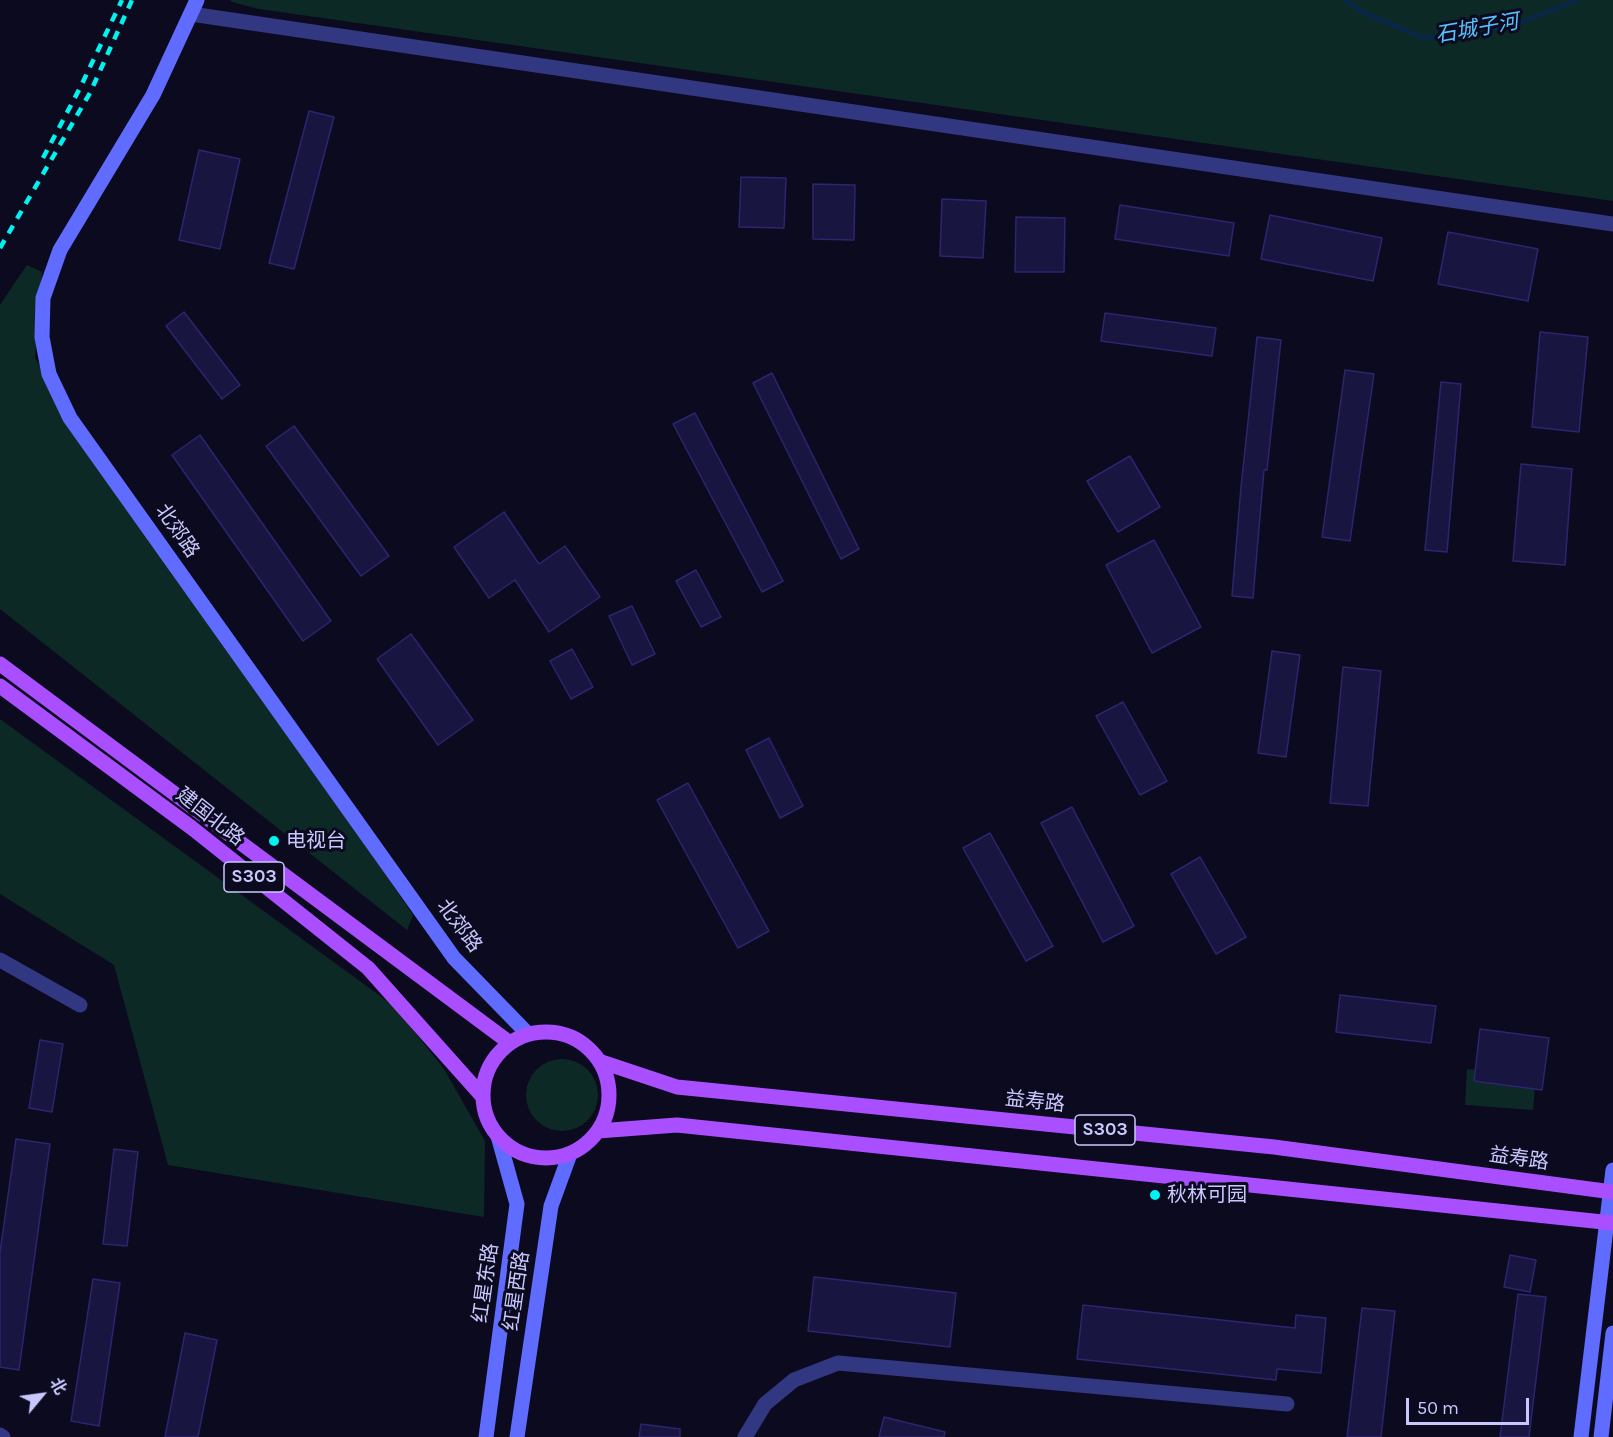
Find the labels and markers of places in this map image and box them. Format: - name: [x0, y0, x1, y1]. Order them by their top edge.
- place label: 电视台: [286, 829, 346, 853]
- marker: 电视台: [267, 834, 281, 848]
- place label: 秋林可园: [1167, 1183, 1247, 1207]
- marker: 秋林可园: [1148, 1188, 1162, 1202]

